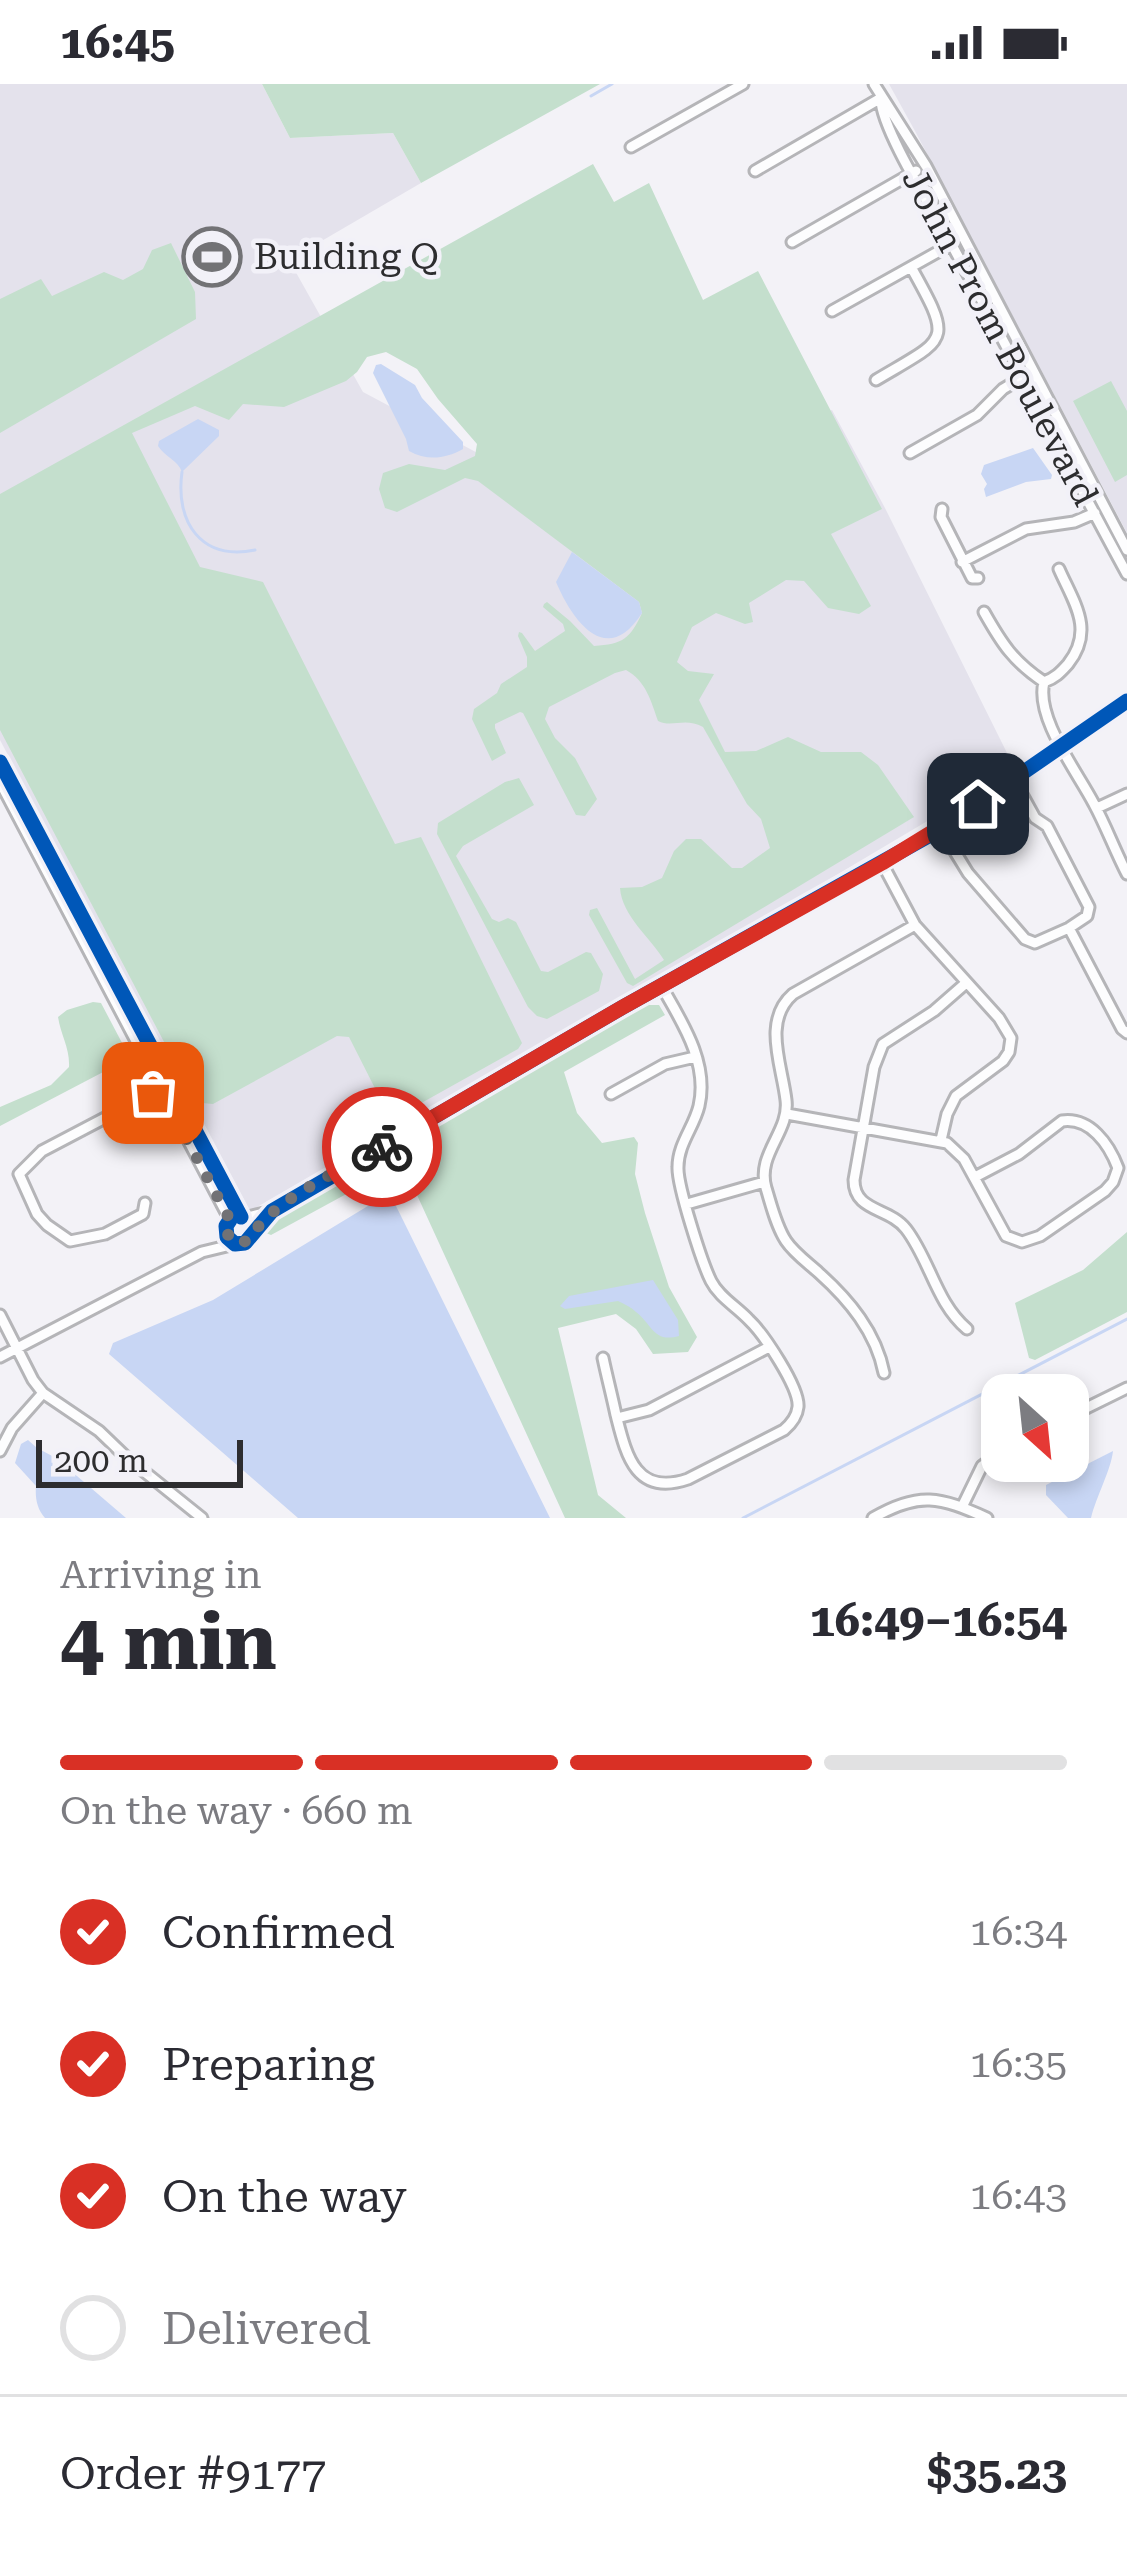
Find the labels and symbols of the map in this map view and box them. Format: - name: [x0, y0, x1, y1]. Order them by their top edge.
- street label: John Prom Boulevard: [893, 161, 1107, 513]
- sports icon: Building Q: [181, 226, 243, 288]
- place label: Building Q: [254, 236, 439, 278]
- pin: [927, 753, 1029, 855]
- pin: [102, 1042, 204, 1144]
- courier: [322, 1087, 442, 1207]
- north arrow: [981, 1374, 1089, 1482]
- scale bar: [36, 1434, 243, 1487]

